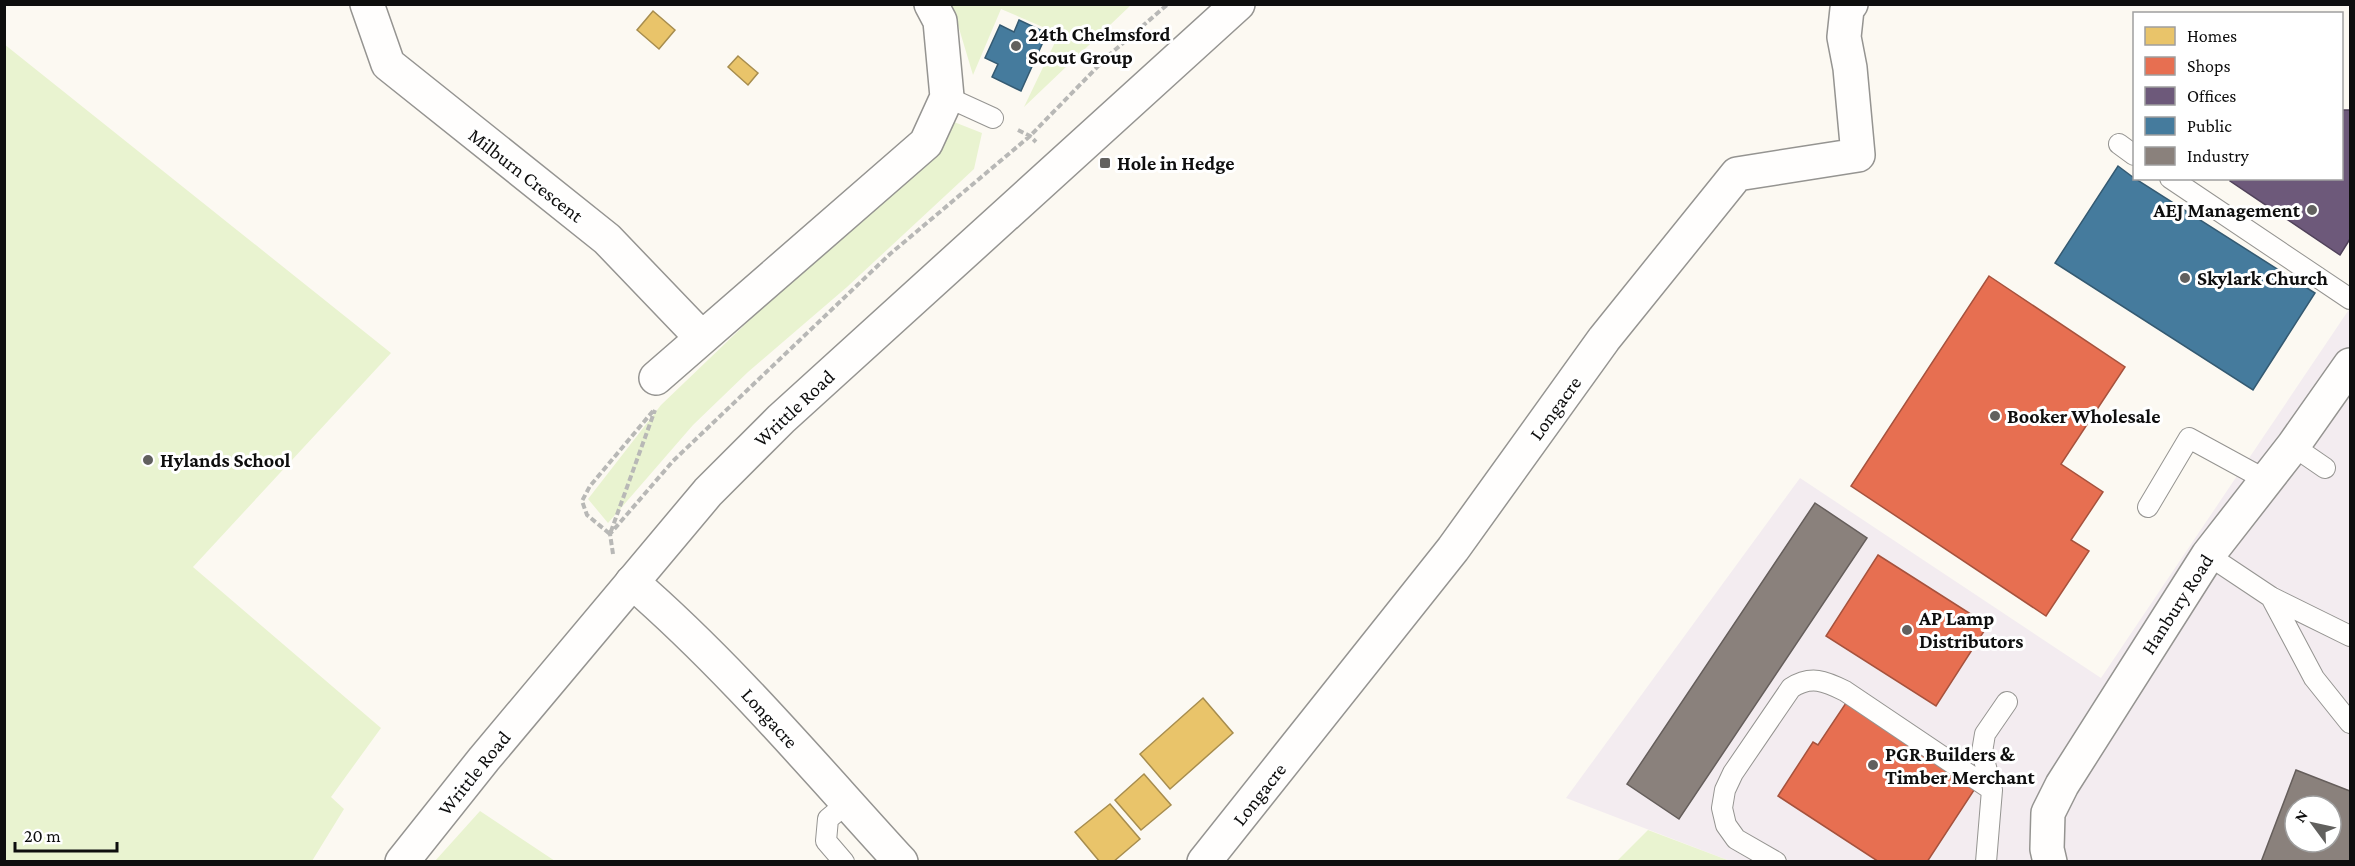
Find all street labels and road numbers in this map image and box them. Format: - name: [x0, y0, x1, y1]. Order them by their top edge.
- street label: Milburn Crescent: [464, 124, 588, 227]
- street label: Writtle Road: [749, 365, 839, 451]
- street label: Longacre: [1525, 372, 1586, 445]
- street label: Hanbury Road: [2137, 550, 2219, 659]
- street label: Longacre: [737, 683, 803, 753]
- street label: Writtle Road: [433, 726, 515, 820]
- street label: Longacre: [1228, 758, 1291, 830]

